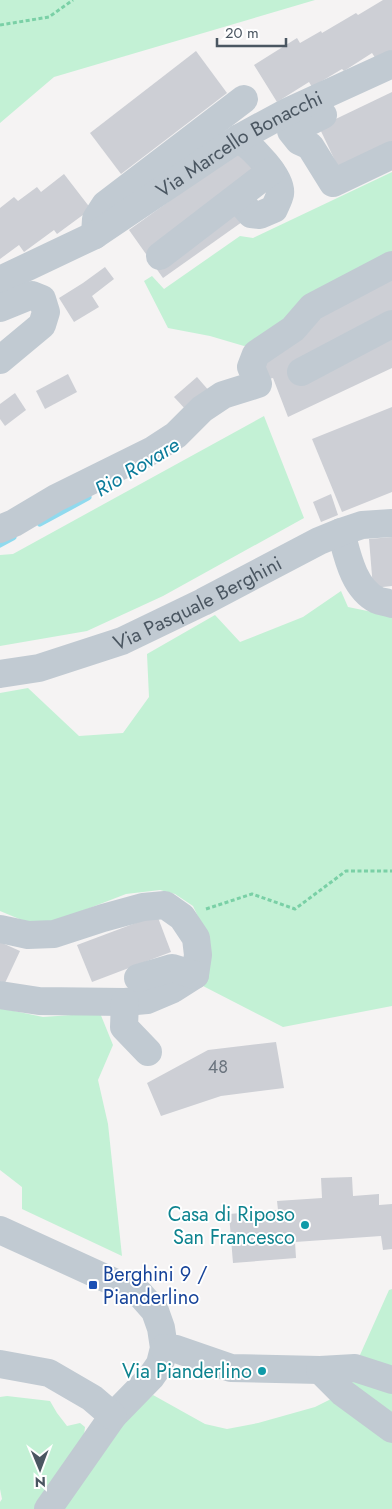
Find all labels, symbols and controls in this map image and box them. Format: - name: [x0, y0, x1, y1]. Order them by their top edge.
- scale bar: [217, 15, 286, 47]
- text: 20 m: [225, 22, 259, 44]
- street label: Via Marcello Bonacchi: [150, 83, 327, 204]
- water label: Rio Rovare: [89, 430, 185, 504]
- street label: Via Pasquale Berghini: [109, 549, 287, 657]
- house number: 48: [208, 1054, 228, 1080]
- place label: Casa di Riposo San Francesco: [168, 1200, 295, 1252]
- marker: Casa di Riposo San Francesco: [299, 1219, 311, 1231]
- place label: Berghini 9 / Pianderlino: [103, 1260, 208, 1312]
- marker: Berghini 9 / Pianderlino: [87, 1279, 99, 1291]
- place label: Via Pianderlino: [122, 1357, 252, 1386]
- marker: Via Pianderlino: [256, 1365, 268, 1377]
- north arrow: [15, 1444, 65, 1494]
- text: N: [34, 1472, 46, 1492]

